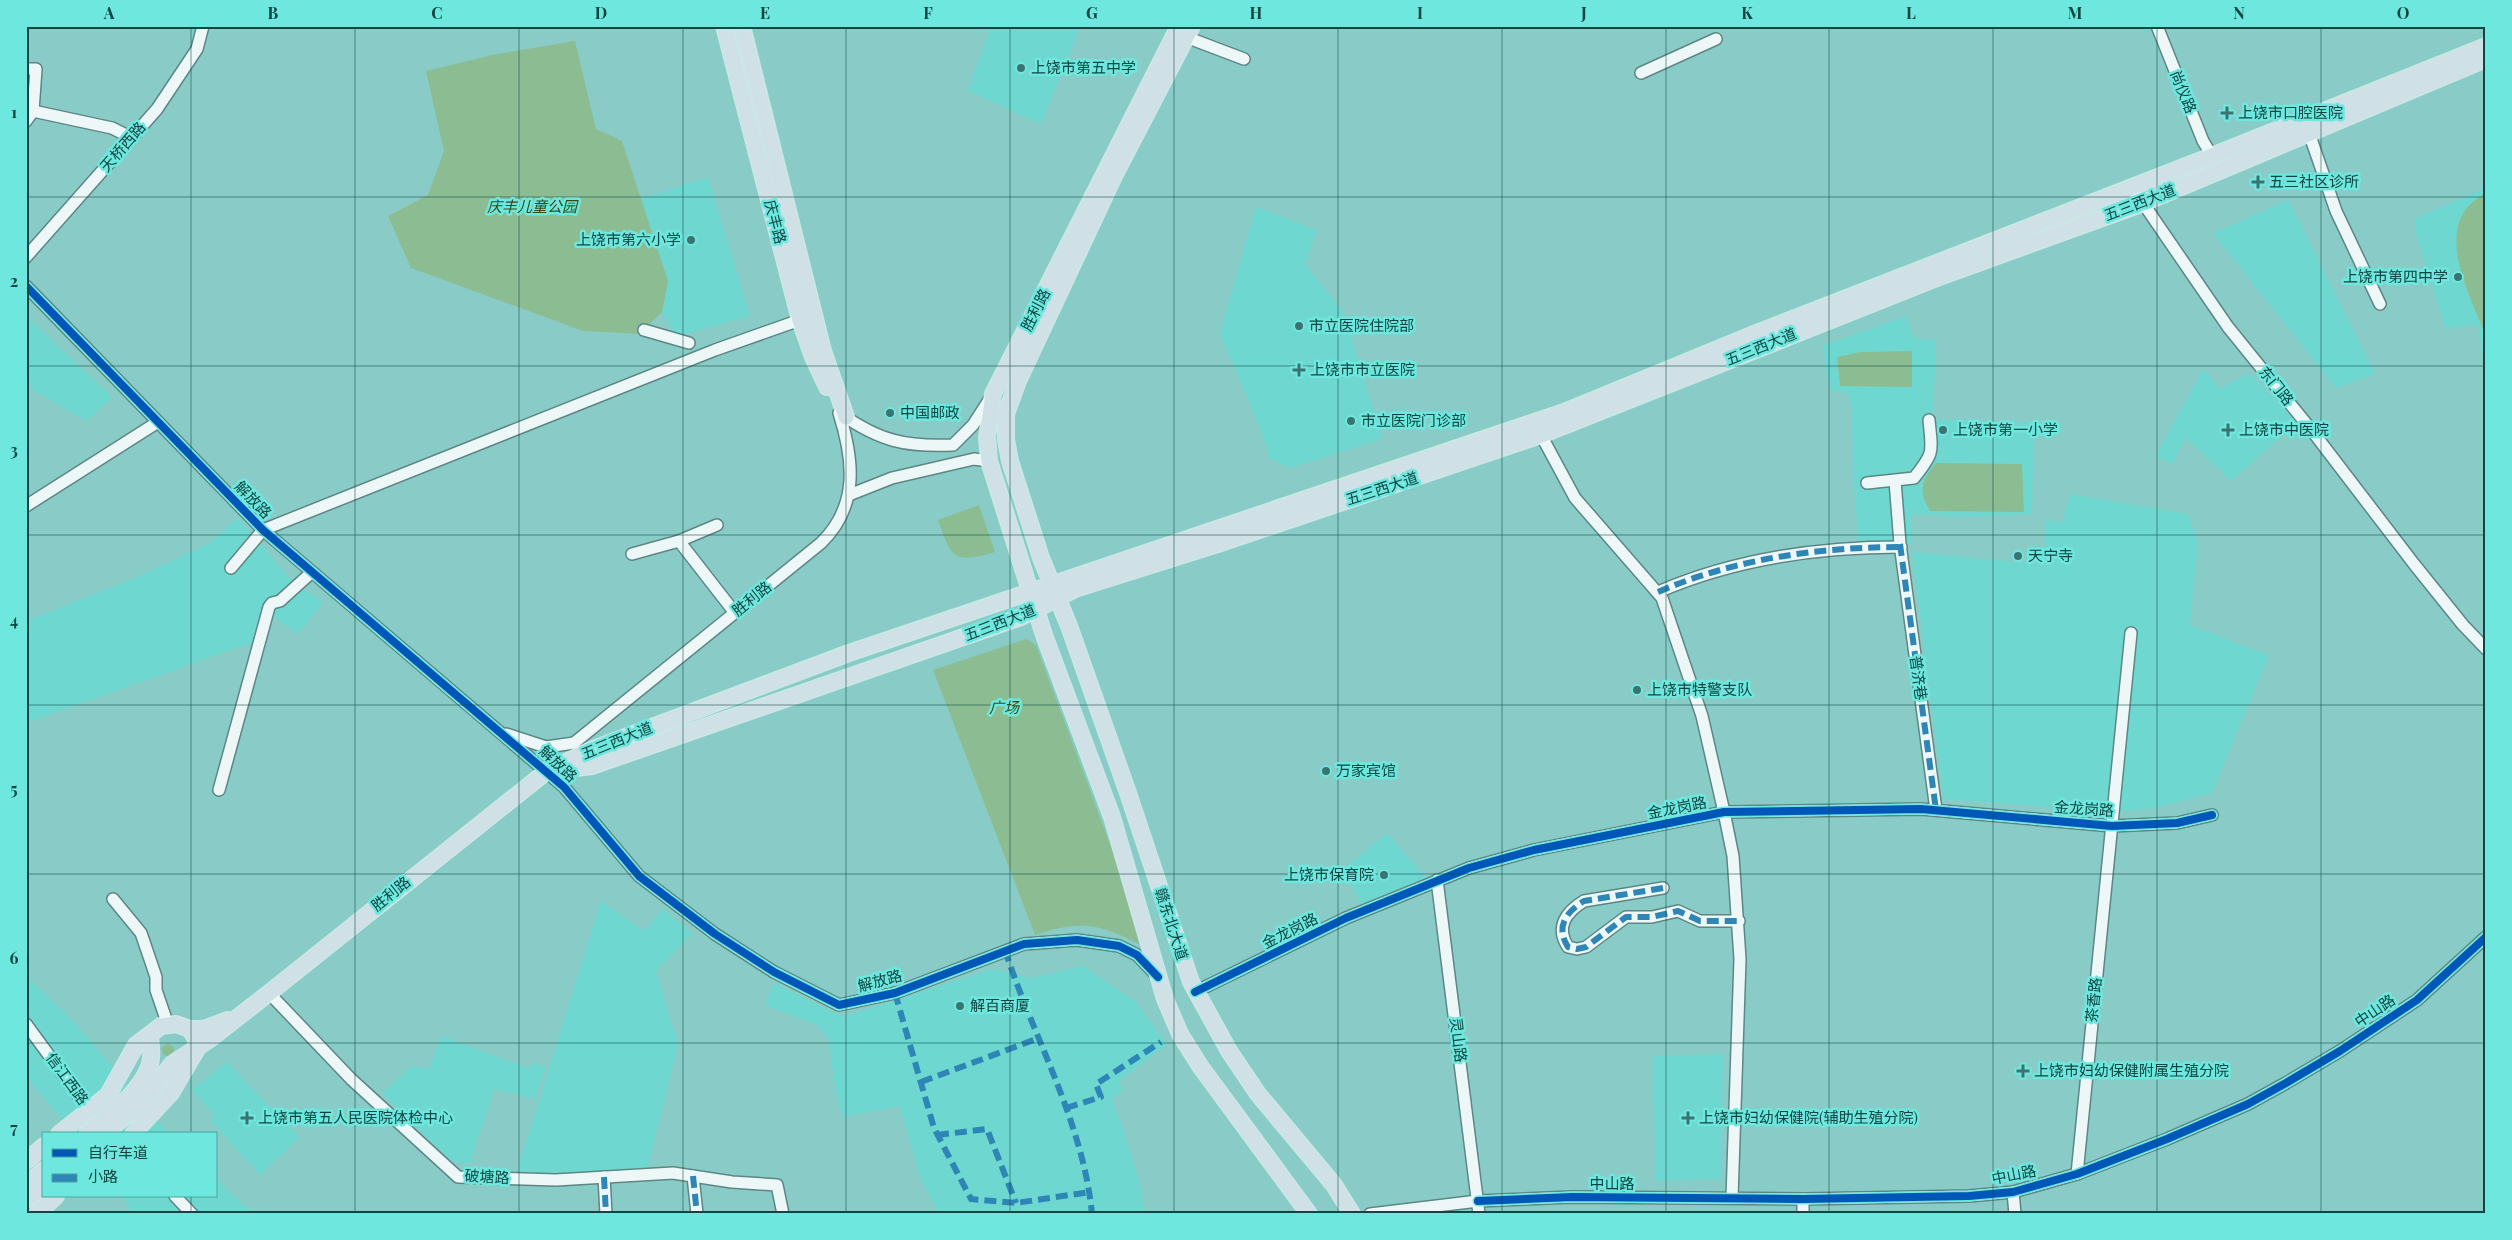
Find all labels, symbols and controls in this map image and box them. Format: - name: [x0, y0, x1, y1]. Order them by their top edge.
- text: A: [103, 2, 115, 23]
- text: B: [268, 2, 279, 23]
- text: C: [431, 2, 443, 23]
- text: D: [595, 2, 607, 23]
- text: E: [760, 2, 770, 23]
- text: F: [923, 2, 933, 23]
- text: G: [1086, 2, 1098, 23]
- text: H: [1250, 2, 1263, 23]
- text: I: [1417, 2, 1423, 23]
- text: J: [1580, 2, 1587, 23]
- text: K: [1741, 2, 1753, 23]
- text: L: [1906, 2, 1916, 23]
- text: M: [2068, 2, 2083, 23]
- text: N: [2233, 2, 2245, 23]
- text: O: [2397, 2, 2409, 23]
- place label: 上饶市第五中学: [1031, 57, 1136, 77]
- marker: 上饶市第五中学: [1015, 62, 1027, 74]
- street label: 尚仪路: [2166, 67, 2202, 116]
- text: 1: [11, 101, 17, 122]
- place label: 上饶市口腔医院: [2238, 102, 2343, 122]
- marker: 上饶市口腔医院: [2220, 106, 2234, 120]
- street label: 天桥西路: [95, 117, 149, 176]
- place label: 五三社区诊所: [2269, 171, 2359, 191]
- marker: 五三社区诊所: [2251, 175, 2265, 189]
- street label: 五三西大道: [2101, 179, 2178, 225]
- park label: 庆丰儿童公园: [487, 196, 579, 216]
- street label: 庆丰路: [760, 197, 791, 246]
- place label: 上饶市第六小学: [576, 229, 681, 249]
- marker: 上饶市第六小学: [685, 234, 697, 246]
- place label: 上饶市第四中学: [2343, 266, 2448, 286]
- text: 2: [10, 270, 18, 291]
- marker: 上饶市第四中学: [2452, 271, 2464, 283]
- street label: 胜利路: [1016, 285, 1054, 334]
- place label: 市立医院住院部: [1309, 315, 1414, 335]
- marker: 市立医院住院部: [1293, 320, 1305, 332]
- street label: 五三西大道: [1722, 323, 1799, 369]
- place label: 上饶市市立医院: [1310, 359, 1415, 379]
- street label: 东门路: [2255, 362, 2299, 409]
- marker: 上饶市市立医院: [1292, 363, 1306, 377]
- place label: 中国邮政: [900, 402, 960, 422]
- marker: 中国邮政: [884, 407, 896, 419]
- place label: 市立医院门诊部: [1361, 410, 1466, 430]
- marker: 市立医院门诊部: [1345, 415, 1357, 427]
- place label: 上饶市第一小学: [1953, 419, 2058, 439]
- place label: 上饶市中医院: [2239, 419, 2329, 439]
- marker: 上饶市中医院: [2221, 423, 2235, 437]
- marker: 上饶市第一小学: [1937, 424, 1949, 436]
- text: 3: [10, 439, 18, 460]
- street label: 五三西大道: [1343, 467, 1420, 509]
- street label: 解放路: [231, 476, 277, 522]
- place label: 天宁寺: [2028, 545, 2073, 565]
- marker: 天宁寺: [2012, 550, 2024, 562]
- street label: 胜利路: [728, 576, 775, 620]
- street label: 五三西大道: [961, 599, 1038, 645]
- text: 4: [10, 609, 18, 630]
- street label: 普济巷: [1906, 654, 1932, 702]
- place label: 上饶市特警支队: [1647, 679, 1752, 699]
- marker: 上饶市特警支队: [1631, 684, 1643, 696]
- park label: 广场: [989, 697, 1021, 717]
- street label: 五三西大道: [578, 717, 655, 763]
- street label: 解放路: [535, 741, 582, 786]
- place label: 万家宾馆: [1336, 760, 1396, 780]
- marker: 万家宾馆: [1320, 765, 1332, 777]
- text: 5: [10, 778, 18, 799]
- street label: 金龙岗路: [1645, 791, 1708, 823]
- street label: 金龙岗路: [2053, 796, 2115, 820]
- place label: 上饶市保育院: [1284, 864, 1374, 884]
- marker: 上饶市保育院: [1378, 869, 1390, 881]
- street label: 胜利路: [367, 871, 414, 915]
- street label: 赣东北大道: [1151, 885, 1193, 962]
- street label: 金龙岗路: [1258, 908, 1321, 953]
- text: 6: [10, 947, 19, 968]
- street label: 解放路: [855, 965, 904, 996]
- street label: 茶香路: [2081, 976, 2105, 1023]
- street label: 中山路: [2350, 989, 2399, 1031]
- place label: 解百商厦: [970, 995, 1030, 1015]
- marker: 解百商厦: [954, 1000, 966, 1012]
- street label: 灵山路: [1446, 1016, 1472, 1063]
- street label: 信江西路: [42, 1048, 94, 1109]
- place label: 上饶市妇幼保健附属生殖分院: [2034, 1060, 2229, 1080]
- marker: 上饶市妇幼保健附属生殖分院: [2016, 1064, 2030, 1078]
- place label: 上饶市第五人民医院体检中心: [258, 1107, 453, 1127]
- place label: 上饶市妇幼保健院(辅助生殖分院): [1699, 1107, 1918, 1127]
- marker: 上饶市第五人民医院体检中心: [240, 1111, 254, 1125]
- marker: 上饶市妇幼保健院(辅助生殖分院): [1681, 1111, 1695, 1125]
- text: 7: [10, 1117, 18, 1138]
- legend: [42, 1132, 218, 1198]
- text: 自行车道: [88, 1142, 148, 1162]
- street label: 中山路: [1990, 1160, 2038, 1188]
- street label: 破塘路: [464, 1165, 510, 1187]
- text: 小路: [88, 1166, 118, 1186]
- street label: 中山路: [1589, 1173, 1635, 1193]

